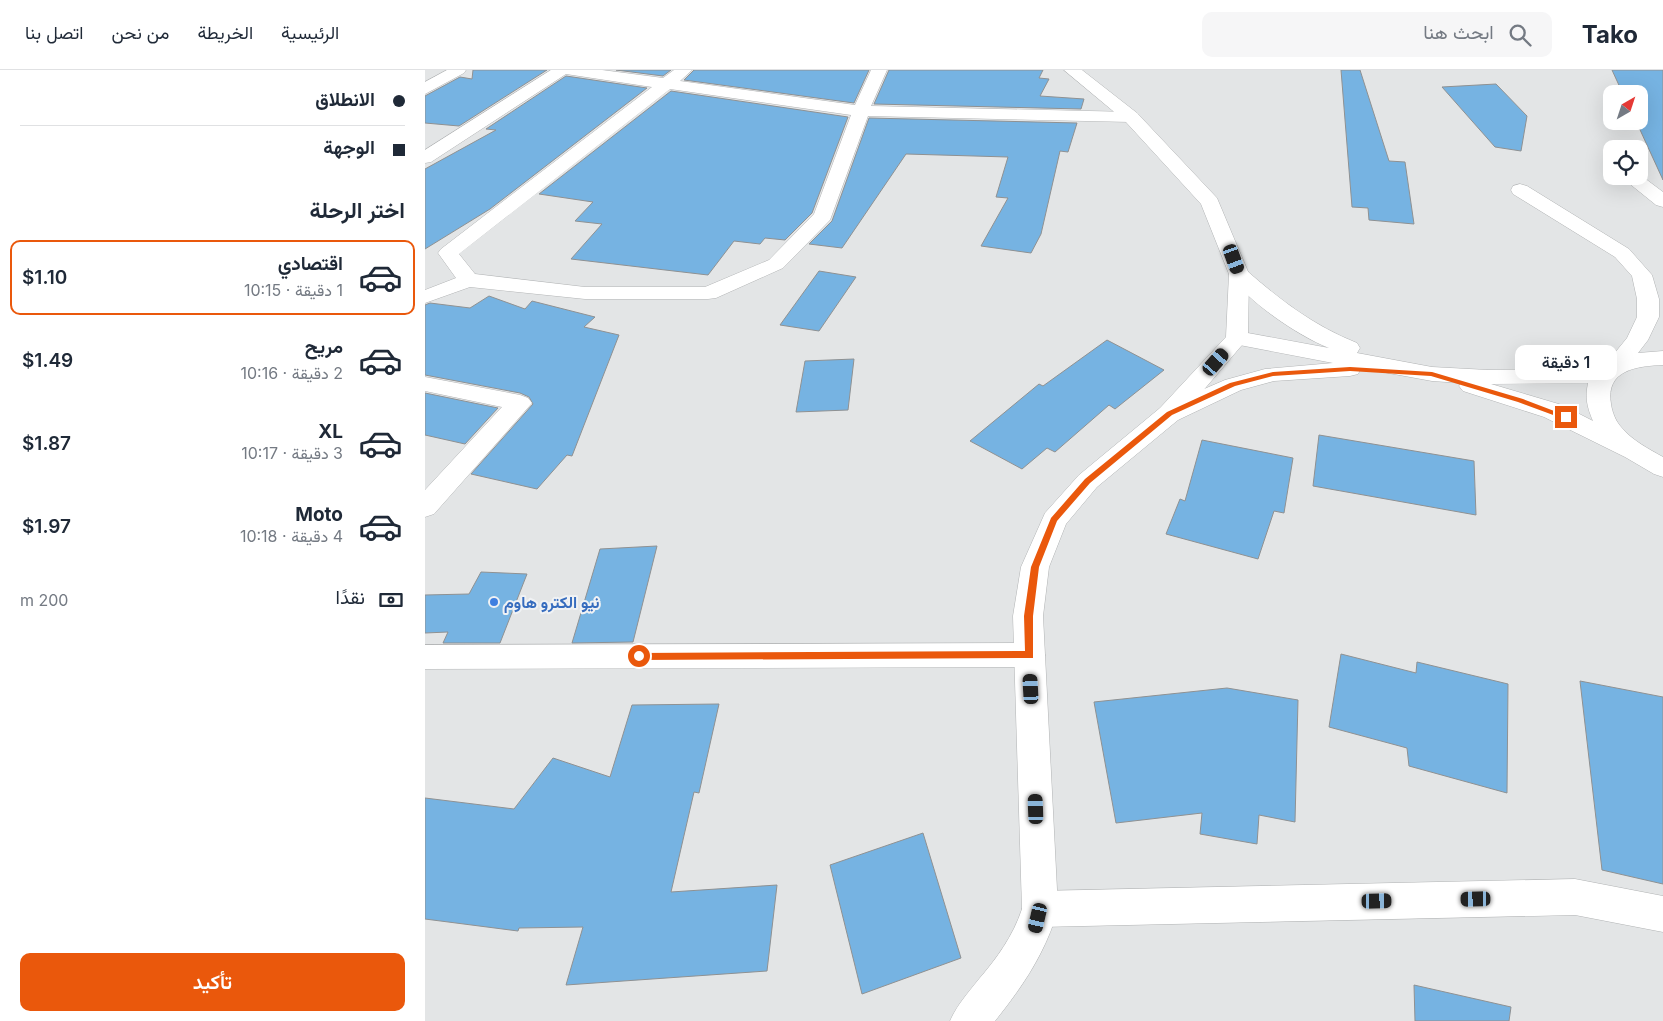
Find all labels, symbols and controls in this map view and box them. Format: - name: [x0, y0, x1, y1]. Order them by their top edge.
- search box: [1202, 12, 1552, 57]
- text: Tako: [1582, 20, 1638, 49]
- text: ابحث هنا: [1423, 21, 1494, 44]
- icon: search: [1506, 21, 1534, 49]
- text: اتصل بنا: [25, 22, 83, 43]
- text: من نحن: [111, 22, 169, 43]
- text: الخريطة: [197, 22, 253, 43]
- text: الرئيسية: [281, 22, 339, 43]
- north arrow: [1603, 85, 1647, 130]
- map controls: [1603, 85, 1648, 185]
- text: الانطلاق: [315, 88, 375, 111]
- text: الوجهة: [323, 136, 375, 159]
- button: locate: [1603, 140, 1648, 185]
- text: اختر الرحلة: [310, 197, 405, 223]
- car: [1221, 242, 1246, 276]
- text: اقتصادي: [278, 252, 343, 275]
- icon: car: [358, 255, 403, 300]
- text: $1.10: [22, 266, 67, 289]
- text: 1 دقيقة · 10:15: [244, 280, 343, 300]
- text: مريح: [305, 335, 343, 358]
- icon: car: [358, 338, 403, 383]
- callout: 1 دقيقة: [1515, 344, 1617, 380]
- car: [1200, 346, 1231, 378]
- text: $1.49: [22, 349, 73, 372]
- text: 1 دقيقة: [1542, 352, 1590, 372]
- text: 2 دقيقة · 10:16: [240, 363, 343, 383]
- route end: [1555, 406, 1577, 428]
- text: XL: [318, 420, 343, 443]
- icon: car: [358, 421, 403, 466]
- text: $1.87: [22, 432, 71, 455]
- text: 3 دقيقة · 10:17: [241, 443, 343, 463]
- text: Moto: [295, 503, 343, 526]
- icon: car: [358, 504, 403, 549]
- text: $1.97: [22, 515, 71, 538]
- text: 4 دقيقة · 10:18: [240, 526, 343, 546]
- text: نقدًا: [336, 586, 365, 609]
- icon: cash: [377, 586, 405, 614]
- text: 200 m: [20, 590, 68, 610]
- place label: نيو الكترو هاوم: [504, 592, 600, 613]
- marker: نيو الكترو هاوم: [488, 596, 500, 608]
- route start: [628, 645, 650, 667]
- car: [1022, 674, 1039, 704]
- car: [1027, 794, 1044, 824]
- car: [1460, 891, 1491, 907]
- car: [1361, 893, 1392, 909]
- car: [1027, 902, 1048, 934]
- button: تأكيد: [20, 953, 405, 1011]

